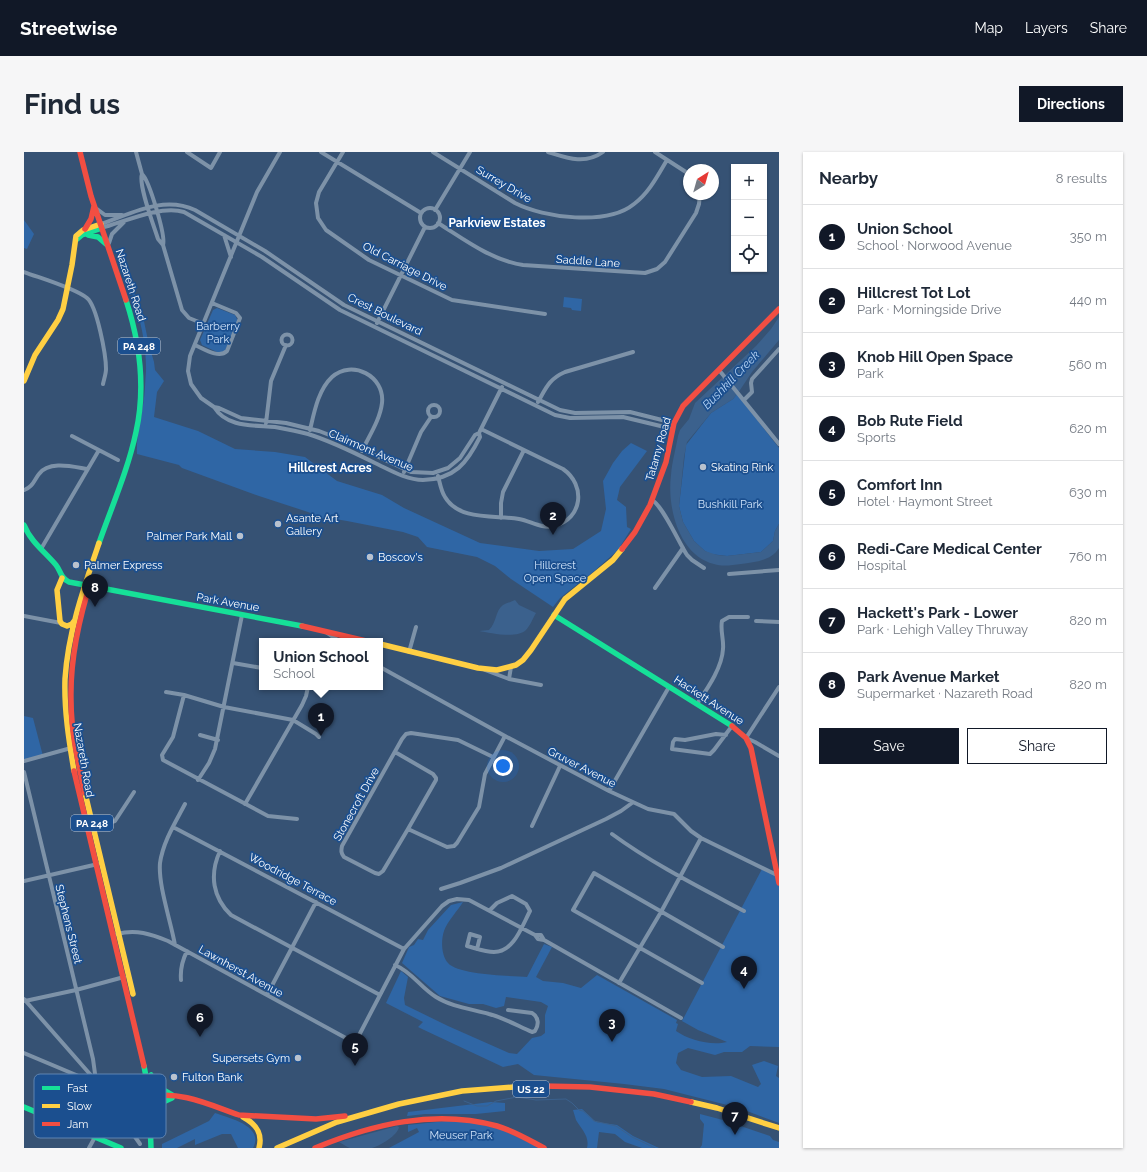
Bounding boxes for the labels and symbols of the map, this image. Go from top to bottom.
street label: Surrey Drive [474,163,534,206]
north arrow [683,164,719,200]
district label: Parkview Estates [448,216,546,230]
street label: Old Carriage Drive [360,240,450,294]
street label: Nazareth Road [113,247,148,323]
street label: Saddle Lane [556,253,621,270]
street label: Crest Boulevard [345,291,424,338]
park label: Barberry Park [196,320,240,346]
road number: PA 248 [118,338,160,354]
water label: Bushkill Creek [700,347,763,412]
street label: Tatamy Road [643,415,674,483]
street label: Clairmont Avenue [327,427,416,474]
district label: Hillcrest Acres [288,461,372,475]
place label: Skating Rink [711,461,773,474]
marker: Skating Rink [698,462,708,472]
park label: Bushkill Park [698,498,763,511]
pin: 2 [540,502,566,535]
place label: Asante Art Gallery [286,512,339,538]
marker: Asante Art Gallery [273,519,283,529]
place label: Palmer Park Mall [146,530,232,543]
marker: Palmer Park Mall [235,531,245,541]
place label: Boscov's [378,551,423,564]
marker: Boscov's [365,552,375,562]
place label: Palmer Express [84,559,163,572]
park label: Hillcrest Open Space [524,559,587,585]
marker: Palmer Express [71,560,81,570]
pin: 8 [82,574,108,607]
street label: Park Avenue [196,591,261,615]
street label: Hackett Avenue [671,673,746,728]
pin: 1 [308,703,334,736]
street label: Nazareth Road [71,722,96,798]
street label: Gruver Avenue [545,745,619,791]
your location [493,756,513,776]
street label: Stonecroft Drive [331,765,382,843]
road number: PA 248 [71,815,113,831]
street label: Woodridge Terrace [247,851,339,908]
street label: Stephens Street [52,883,85,965]
street label: Lawnherst Avenue [196,943,286,1000]
pin: 4 [731,956,757,989]
pin: 6 [187,1004,213,1037]
pin: 3 [599,1009,625,1042]
pin: 5 [342,1033,368,1066]
place label: Supersets Gym [212,1052,290,1065]
marker: Supersets Gym [293,1053,303,1063]
place label: Fulton Bank [182,1071,243,1084]
marker: Fulton Bank [169,1072,179,1082]
legend [34,1074,166,1138]
road number: US 22 [513,1081,549,1097]
text: Fast [67,1082,88,1095]
text: Slow [67,1100,92,1113]
pin: 7 [722,1102,748,1135]
text: Jam [67,1118,88,1131]
park label: Meuser Park [429,1129,493,1142]

